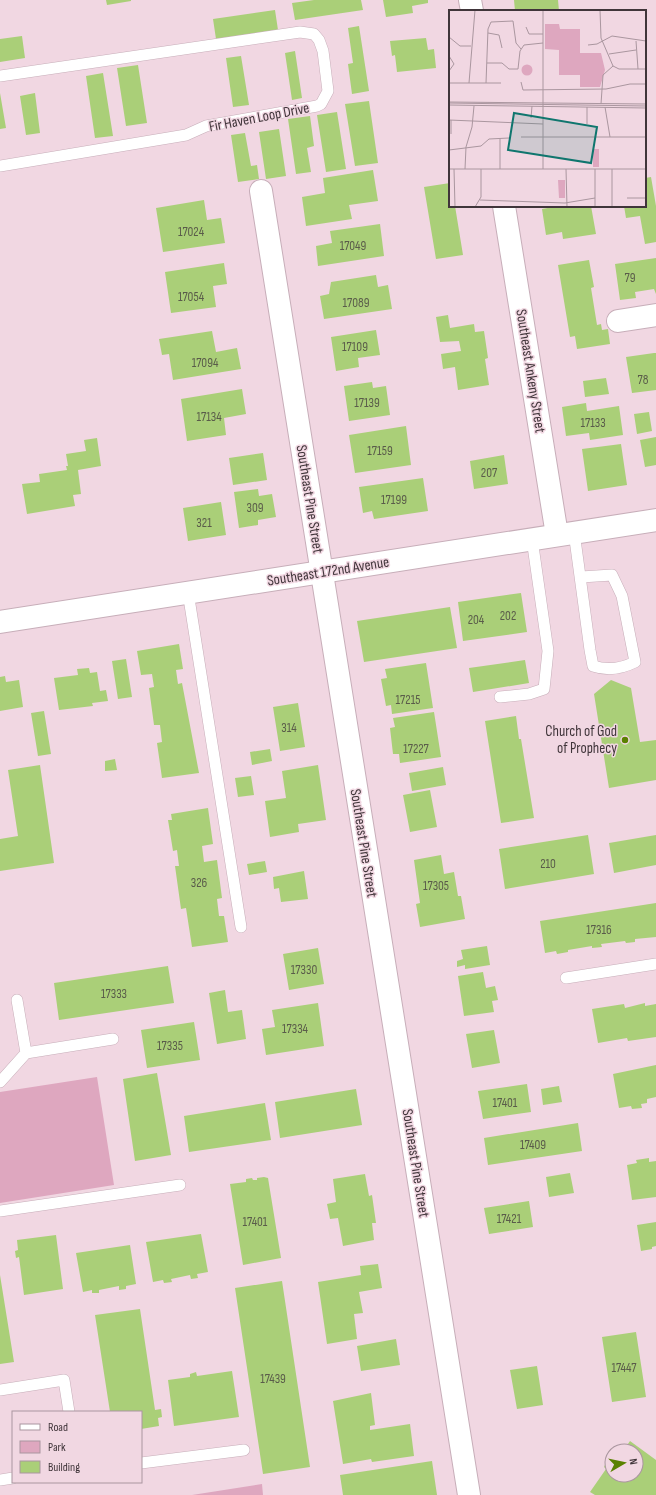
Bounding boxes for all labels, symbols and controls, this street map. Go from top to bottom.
inset map [449,10,646,207]
street label: Fir Haven Loop Drive [207,98,311,137]
house number: 17024 [178,224,205,240]
house number: 17049 [340,238,367,254]
house number: 79 [625,270,636,286]
house number: 17054 [178,289,205,305]
house number: 17089 [343,295,370,311]
street label: Southeast Ankeny Street [511,308,550,435]
house number: 17109 [342,339,368,355]
house number: 17094 [192,355,219,371]
house number: 78 [638,372,649,388]
house number: 17139 [354,395,380,411]
house number: 17134 [196,409,222,425]
house number: 17133 [580,415,606,431]
street label: Southeast Pine Street [292,443,328,555]
house number: 17159 [367,443,393,459]
house number: 207 [481,465,498,481]
house number: 17199 [381,492,407,508]
house number: 309 [246,500,264,516]
house number: 321 [196,515,212,531]
street label: Southeast 172nd Avenue [266,552,390,591]
house number: 202 [500,608,516,624]
house number: 204 [468,612,485,628]
house number: 17215 [396,692,420,708]
house number: 314 [281,720,297,736]
place label: Church of God of Prophecy [545,722,617,758]
marker: Church of God of Prophecy [620,735,630,745]
house number: 17227 [403,741,430,757]
street label: Southeast Pine Street [346,787,382,899]
house number: 210 [540,856,556,872]
house number: 326 [191,875,208,891]
house number: 17305 [423,878,449,894]
house number: 17316 [586,922,612,938]
house number: 17330 [291,962,317,978]
house number: 17333 [101,986,127,1002]
house number: 17334 [282,1021,309,1037]
house number: 17335 [157,1038,183,1054]
house number: 17401 [493,1095,518,1111]
street label: Southeast Pine Street [398,1107,434,1219]
house number: 17409 [520,1137,546,1153]
house number: 17421 [497,1211,522,1227]
house number: 17401 [243,1214,268,1230]
house number: 17447 [611,1360,637,1376]
house number: 17439 [260,1371,286,1387]
legend [12,1411,142,1483]
text: Road [48,1420,68,1435]
text: Park [48,1440,66,1455]
north arrow [604,1443,644,1483]
text: N [627,1458,640,1466]
text: Building [48,1460,80,1475]

